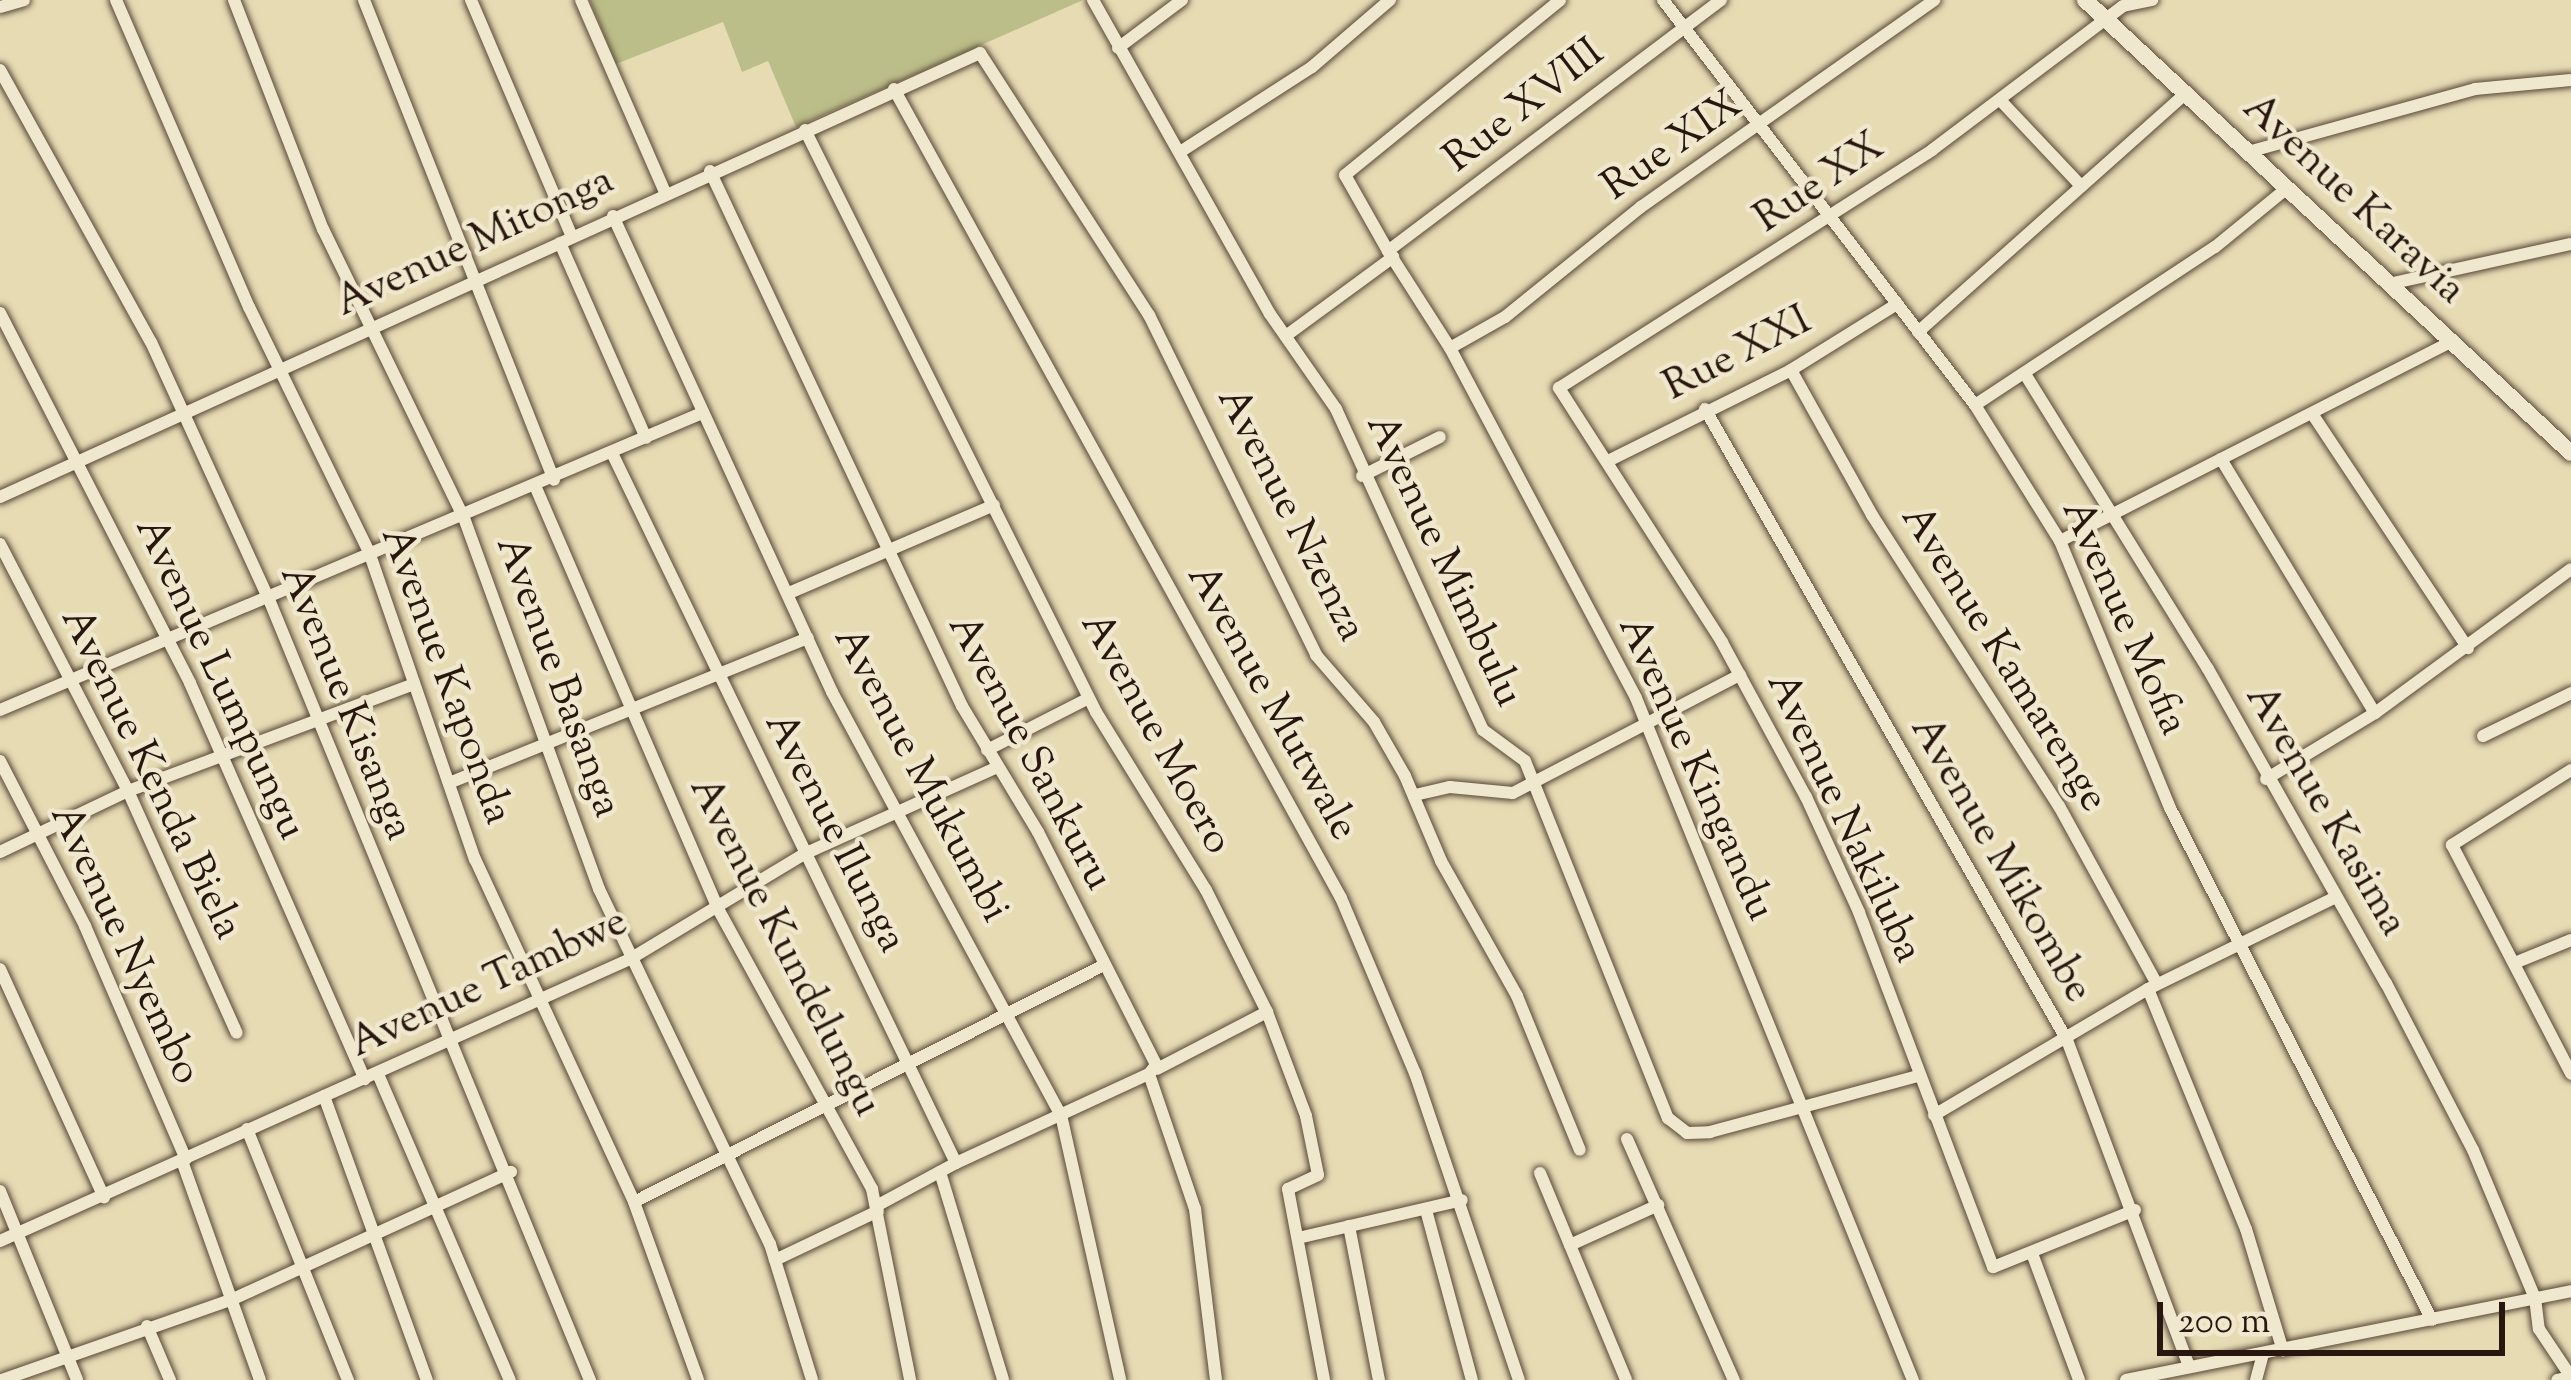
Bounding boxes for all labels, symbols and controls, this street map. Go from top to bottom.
street label: Rue XVIII [1435,29,1615,185]
street label: Rue XIX [1594,81,1752,213]
street label: Avenue Karavia [2231,84,2475,316]
street label: Rue XX [1746,123,1894,245]
street label: Avenue Mitonga [328,157,622,329]
street label: Rue XXI [1656,297,1820,413]
street label: Avenue Nzenza [1204,380,1376,650]
street label: Avenue Mimbulu [1353,407,1533,715]
street label: Avenue Mofia [2049,492,2197,744]
street label: Avenue Kamarenge [1888,496,2118,822]
street label: Avenue Lumpungu [122,510,316,848]
street label: Avenue Kaponda [368,521,522,831]
street label: Avenue Basanga [483,530,631,824]
street label: Avenue Mutwale [1174,556,1368,850]
street label: Avenue Kisanga [267,558,423,848]
street label: Avenue Kenda Biela [48,600,252,948]
street label: Avenue Moero [1068,604,1242,864]
street label: Avenue Sankuru [935,607,1123,899]
street label: Avenue Kingandu [1605,609,1785,929]
street label: Avenue Mukumbi [821,619,1019,931]
street label: Avenue Nakiluba [1754,665,1932,971]
street label: Avenue Kasima [2233,676,2417,946]
street label: Avenue Ilunga [752,704,916,962]
street label: Avenue Mikombe [1898,708,2102,1012]
street label: Avenue Kundelungu [677,769,891,1125]
street label: Avenue Nyembo [37,797,211,1093]
street label: Avenue Tambwe [342,898,636,1070]
scale bar [2163,1278,2511,1352]
text: 200 m [2178,1297,2270,1349]

